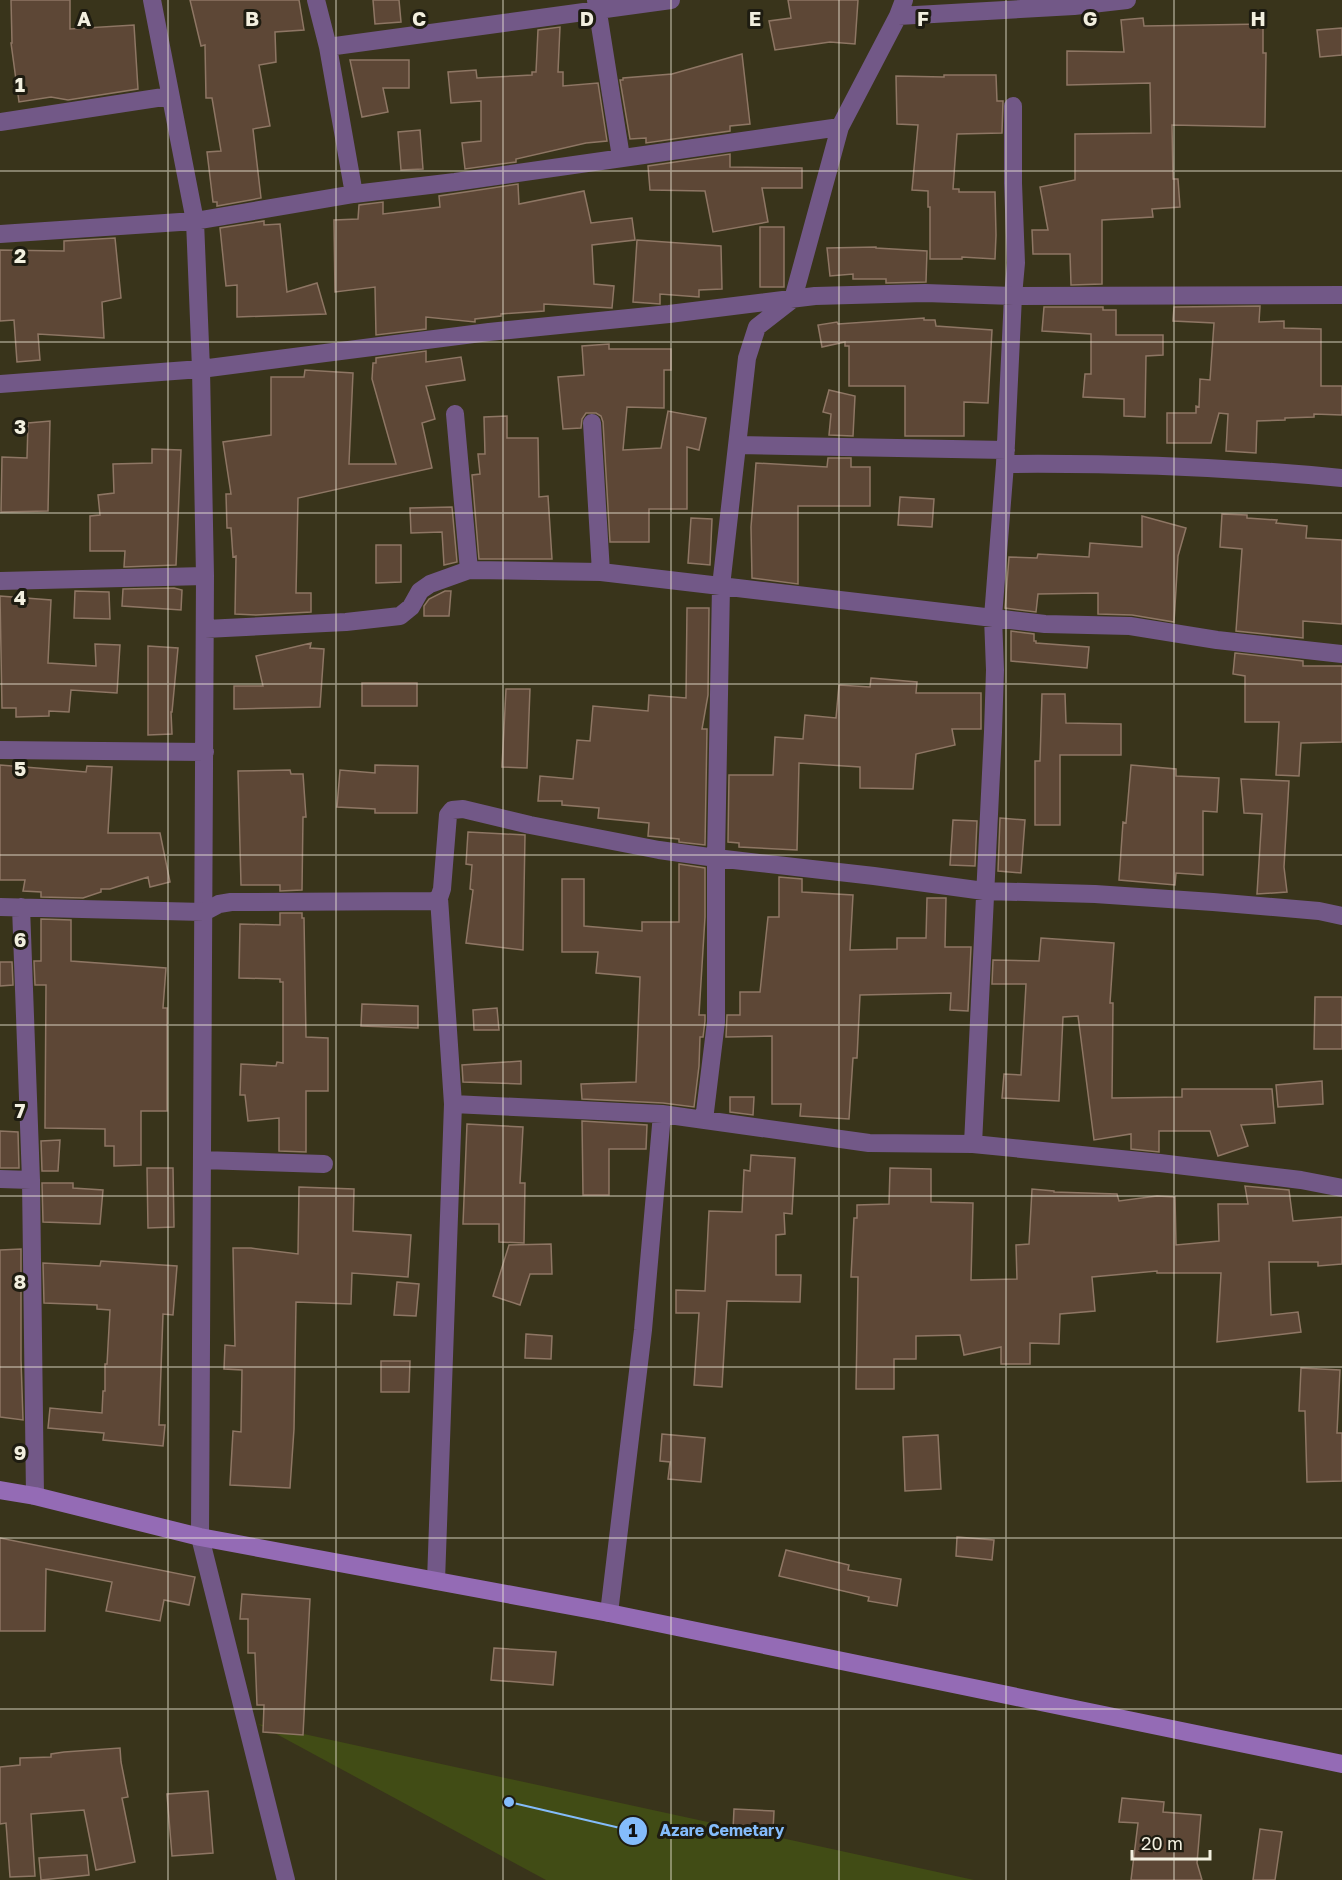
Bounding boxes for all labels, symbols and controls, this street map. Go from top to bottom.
text: A [77,6,91,30]
text: B [245,6,259,30]
text: C [412,6,426,30]
text: D [580,6,594,30]
text: E [749,6,761,30]
text: F [917,6,929,30]
text: G [1083,6,1097,30]
text: H [1250,6,1266,30]
text: 1 [15,72,25,96]
text: 2 [14,243,26,267]
text: 3 [14,414,26,438]
text: 4 [14,585,26,609]
text: 5 [14,756,26,780]
text: 6 [14,927,26,951]
text: 7 [15,1098,26,1122]
text: 8 [14,1269,26,1293]
text: 9 [14,1440,26,1464]
callout: Azare Cemetary [618,1814,797,1848]
text: 1 [628,1819,638,1841]
text: Azare Cemetary [660,1820,785,1840]
scale bar [1132,1823,1210,1861]
text: 20 m [1141,1832,1183,1854]

